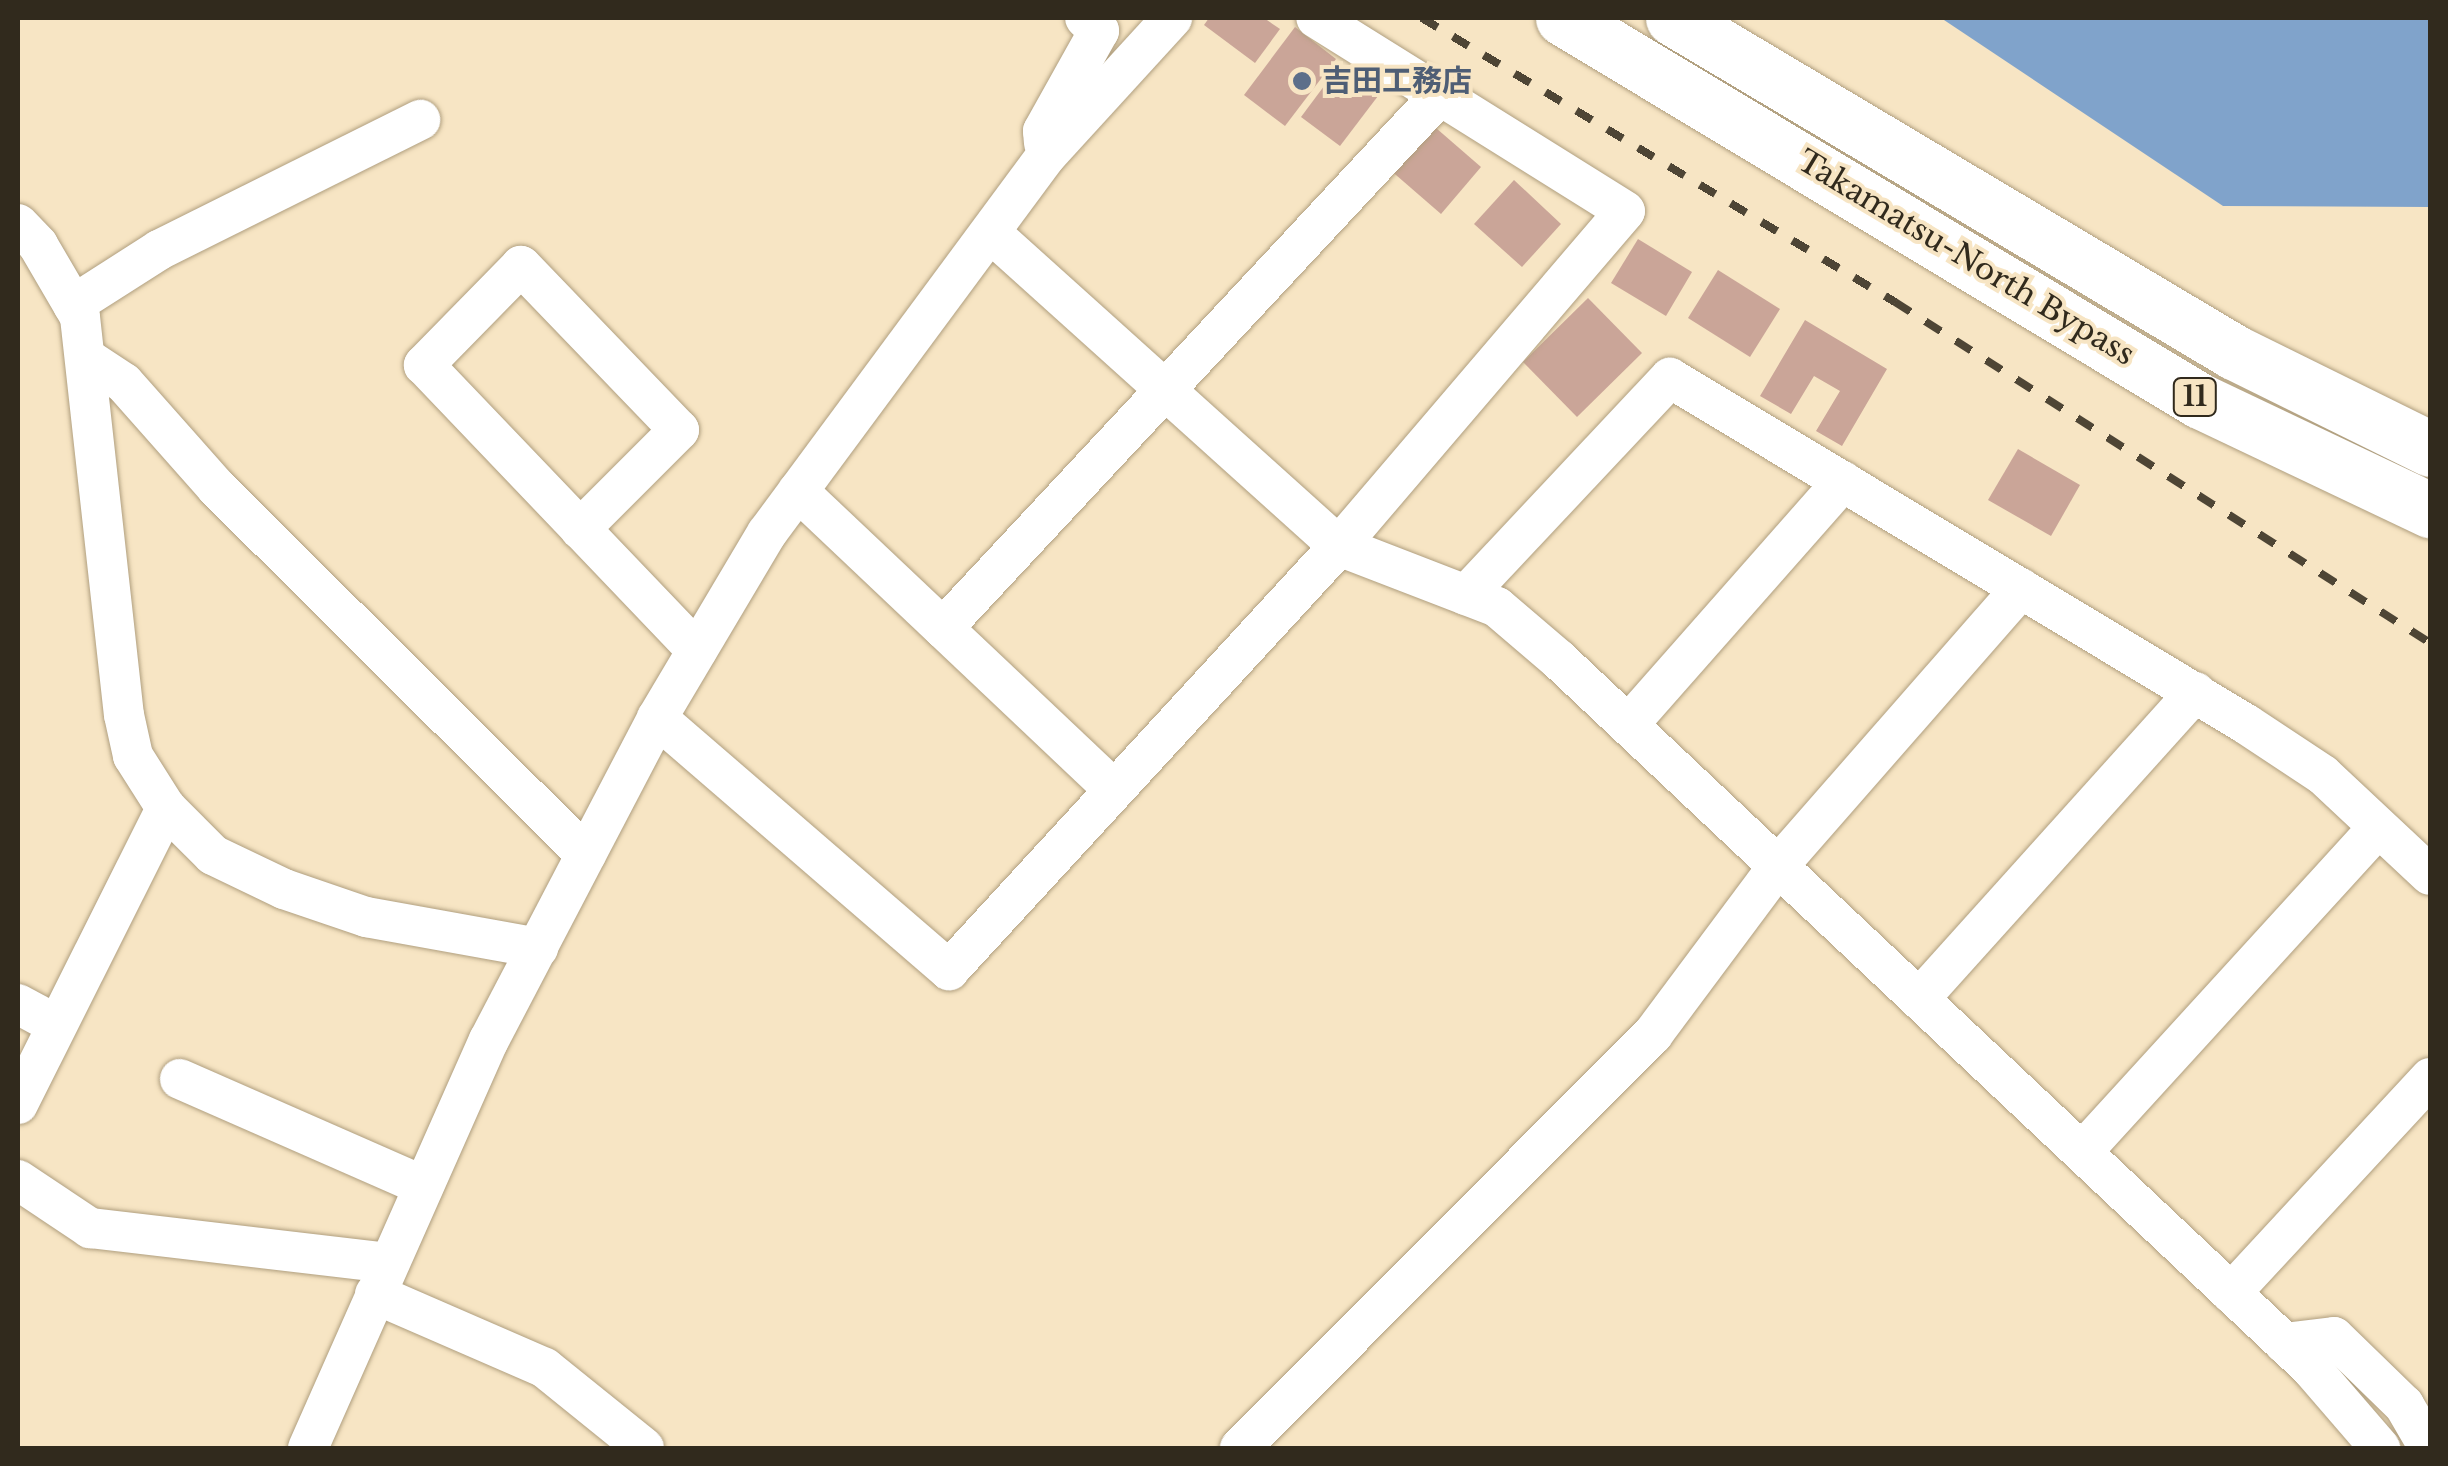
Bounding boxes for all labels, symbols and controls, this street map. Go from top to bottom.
place label: 吉田工務店 [1322,63,1472,99]
marker: 吉田工務店 [1291,70,1313,92]
street label: Takamatsu-North Bypass [1791,143,2141,373]
road number: 11 [2172,374,2218,420]

